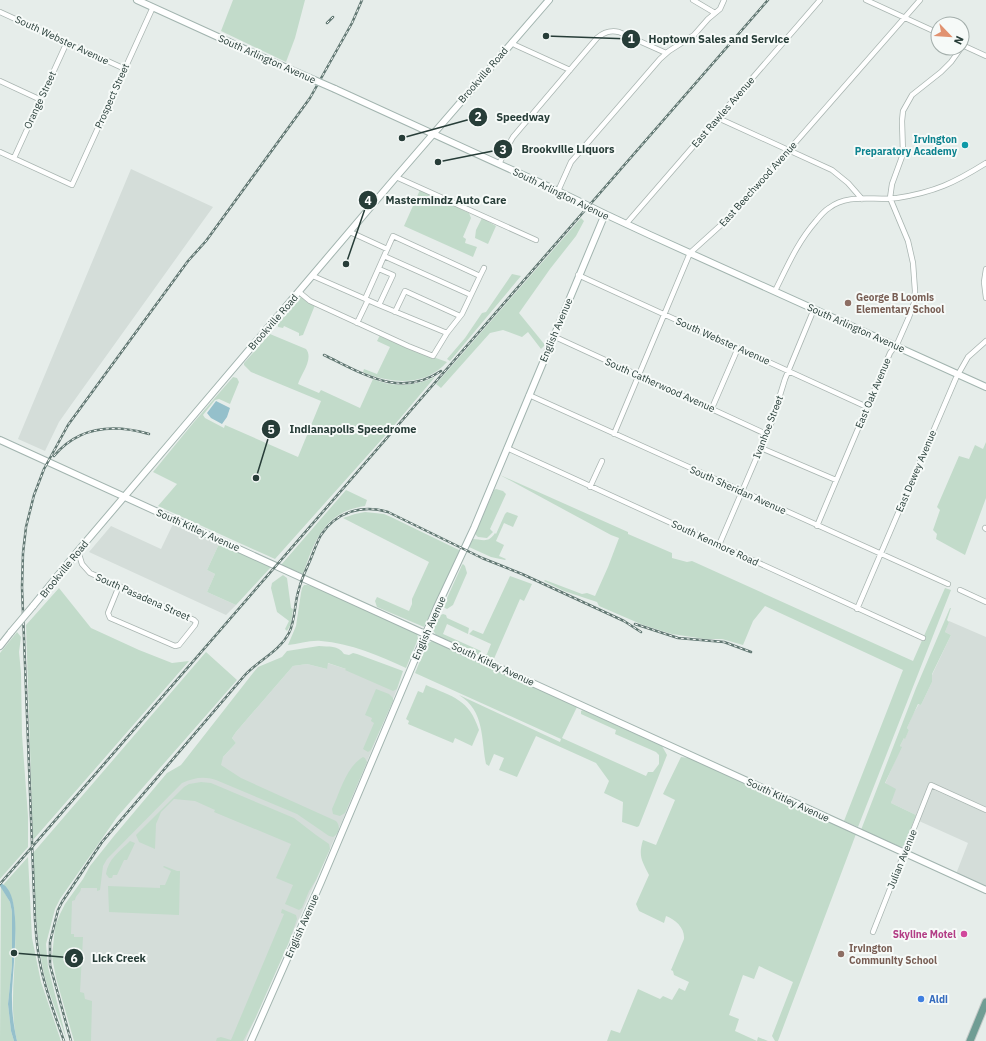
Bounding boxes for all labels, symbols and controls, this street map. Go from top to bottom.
street label: South Webster Avenue [13,13,111,68]
north arrow [930,16,970,56]
callout: Hoptown Sales and Service [621,27,798,50]
text: 1 [627,31,635,46]
street label: South Arlington Avenue [216,32,318,87]
text: Hoptown Sales and Service [649,32,789,46]
text: N [951,34,967,47]
street label: Brookville Road [455,44,511,106]
street label: Prospect Street [92,61,132,130]
street label: Orange Street [21,69,59,131]
street label: East Rawles Avenue [689,73,758,150]
callout: Speedway [468,106,558,129]
text: 2 [474,109,482,124]
text: Speedway [496,110,550,124]
place label: Irvington Preparatory Academy [855,133,958,158]
callout: Brookville Liquors [493,138,623,161]
street label: East Beechwood Avenue [716,138,800,229]
marker: Irvington Preparatory Academy [960,140,970,150]
text: 3 [499,142,507,157]
text: Brookville Liquors [521,142,615,156]
street label: South Arlington Avenue [511,165,612,223]
callout: Mastermindz Auto Care [358,189,515,212]
text: 4 [364,193,372,208]
text: Mastermindz Auto Care [385,193,507,207]
street label: Brookville Road [245,291,301,353]
place label: George B Loomis Elementary School [856,291,944,316]
street label: English Avenue [537,296,576,364]
marker: George B Loomis Elementary School [843,298,853,308]
street label: South Arlington Avenue [805,301,907,356]
street label: South Webster Avenue [674,314,773,368]
street label: South Catherwood Avenue [603,355,717,415]
street label: East Oak Avenue [852,355,894,430]
street label: Ivanhoe Street [750,393,786,460]
callout: Indianapolis Speedrome [261,418,424,441]
text: 5 [267,422,275,437]
text: Indianapolis Speedrome [290,422,416,436]
street label: East Dewey Avenue [893,428,939,514]
street label: South Sheridan Avenue [688,463,789,517]
street label: South Kitley Avenue [154,506,242,554]
street label: South Kenmore Road [669,517,761,569]
street label: Brookville Road [37,538,91,600]
street label: South Pasadena Street [94,570,193,624]
street label: English Avenue [409,594,449,662]
street label: South Kitley Avenue [450,639,537,689]
street label: South Kitley Avenue [745,775,832,825]
street label: Julian Avenue [884,827,920,891]
street label: English Avenue [282,892,322,960]
place label: Skyline Motel [893,928,956,941]
marker: Skyline Motel [959,929,969,939]
place label: Irvington Community School [849,942,937,967]
callout: Lick Creek [64,947,154,970]
marker: Irvington Community School [836,949,846,959]
text: 6 [70,951,78,966]
text: Lick Creek [92,951,147,965]
place label: Aldi [929,993,948,1006]
marker: Aldi [916,994,926,1004]

